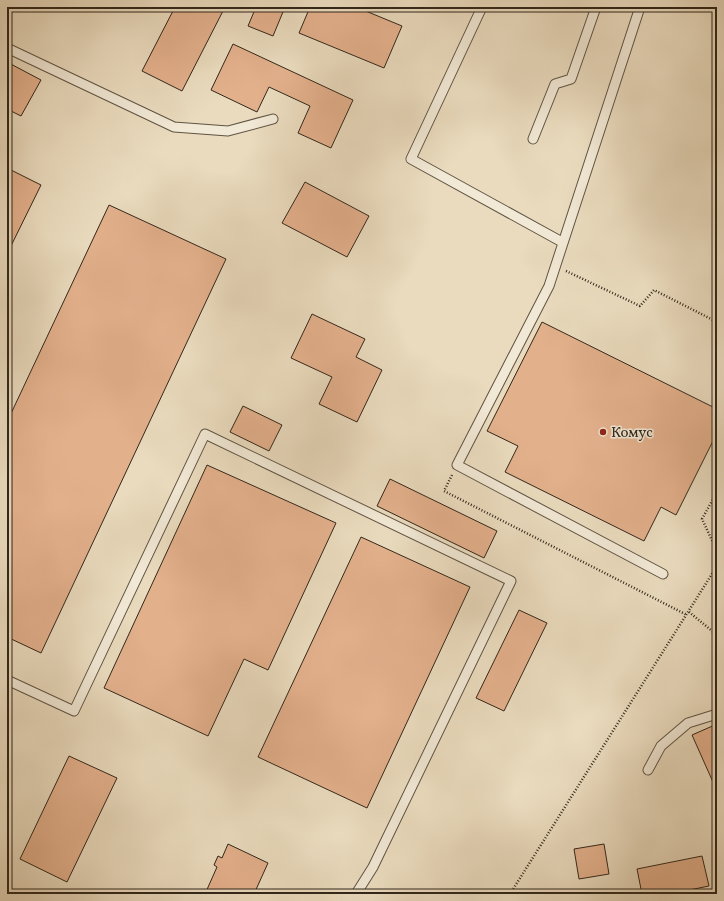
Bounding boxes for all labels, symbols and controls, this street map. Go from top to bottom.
place label: Комус [611,423,653,444]
marker: Комус [598,427,608,437]

